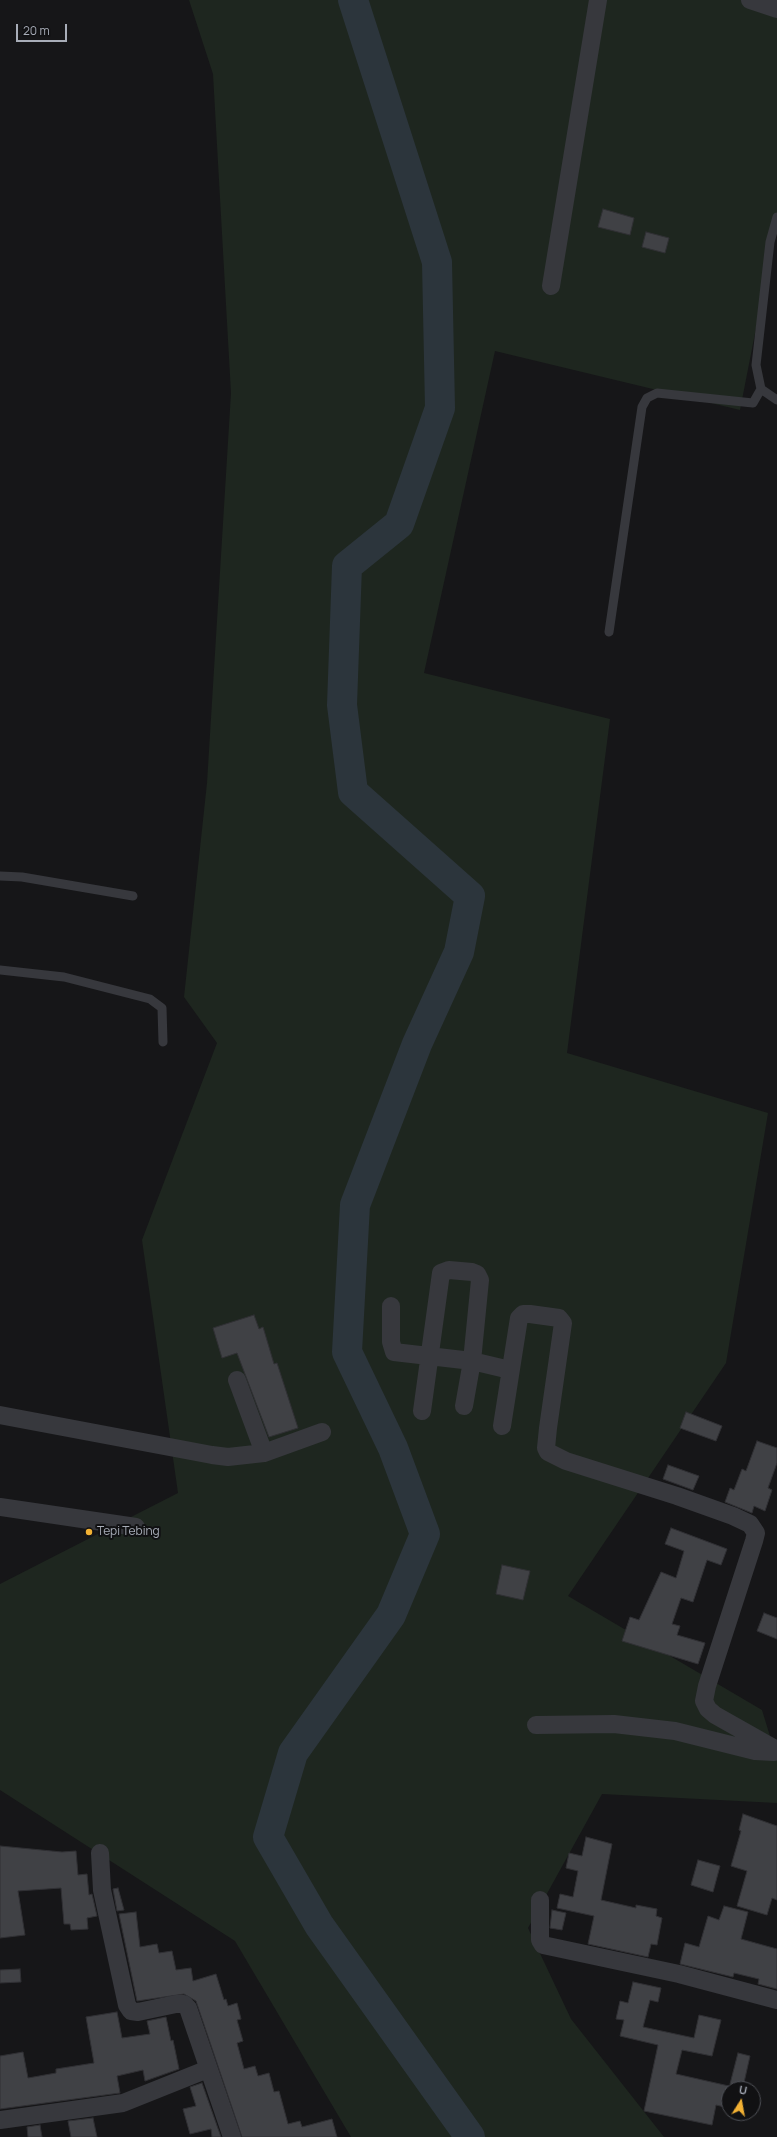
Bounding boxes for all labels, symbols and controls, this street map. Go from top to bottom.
scale bar [18,16,69,42]
text: 20 m [23,22,50,39]
place label: Tepi Tebing [97,1525,160,1539]
marker: Tepi Tebing [84,1527,94,1537]
north arrow [721,2081,761,2121]
text: U [738,2082,749,2098]

